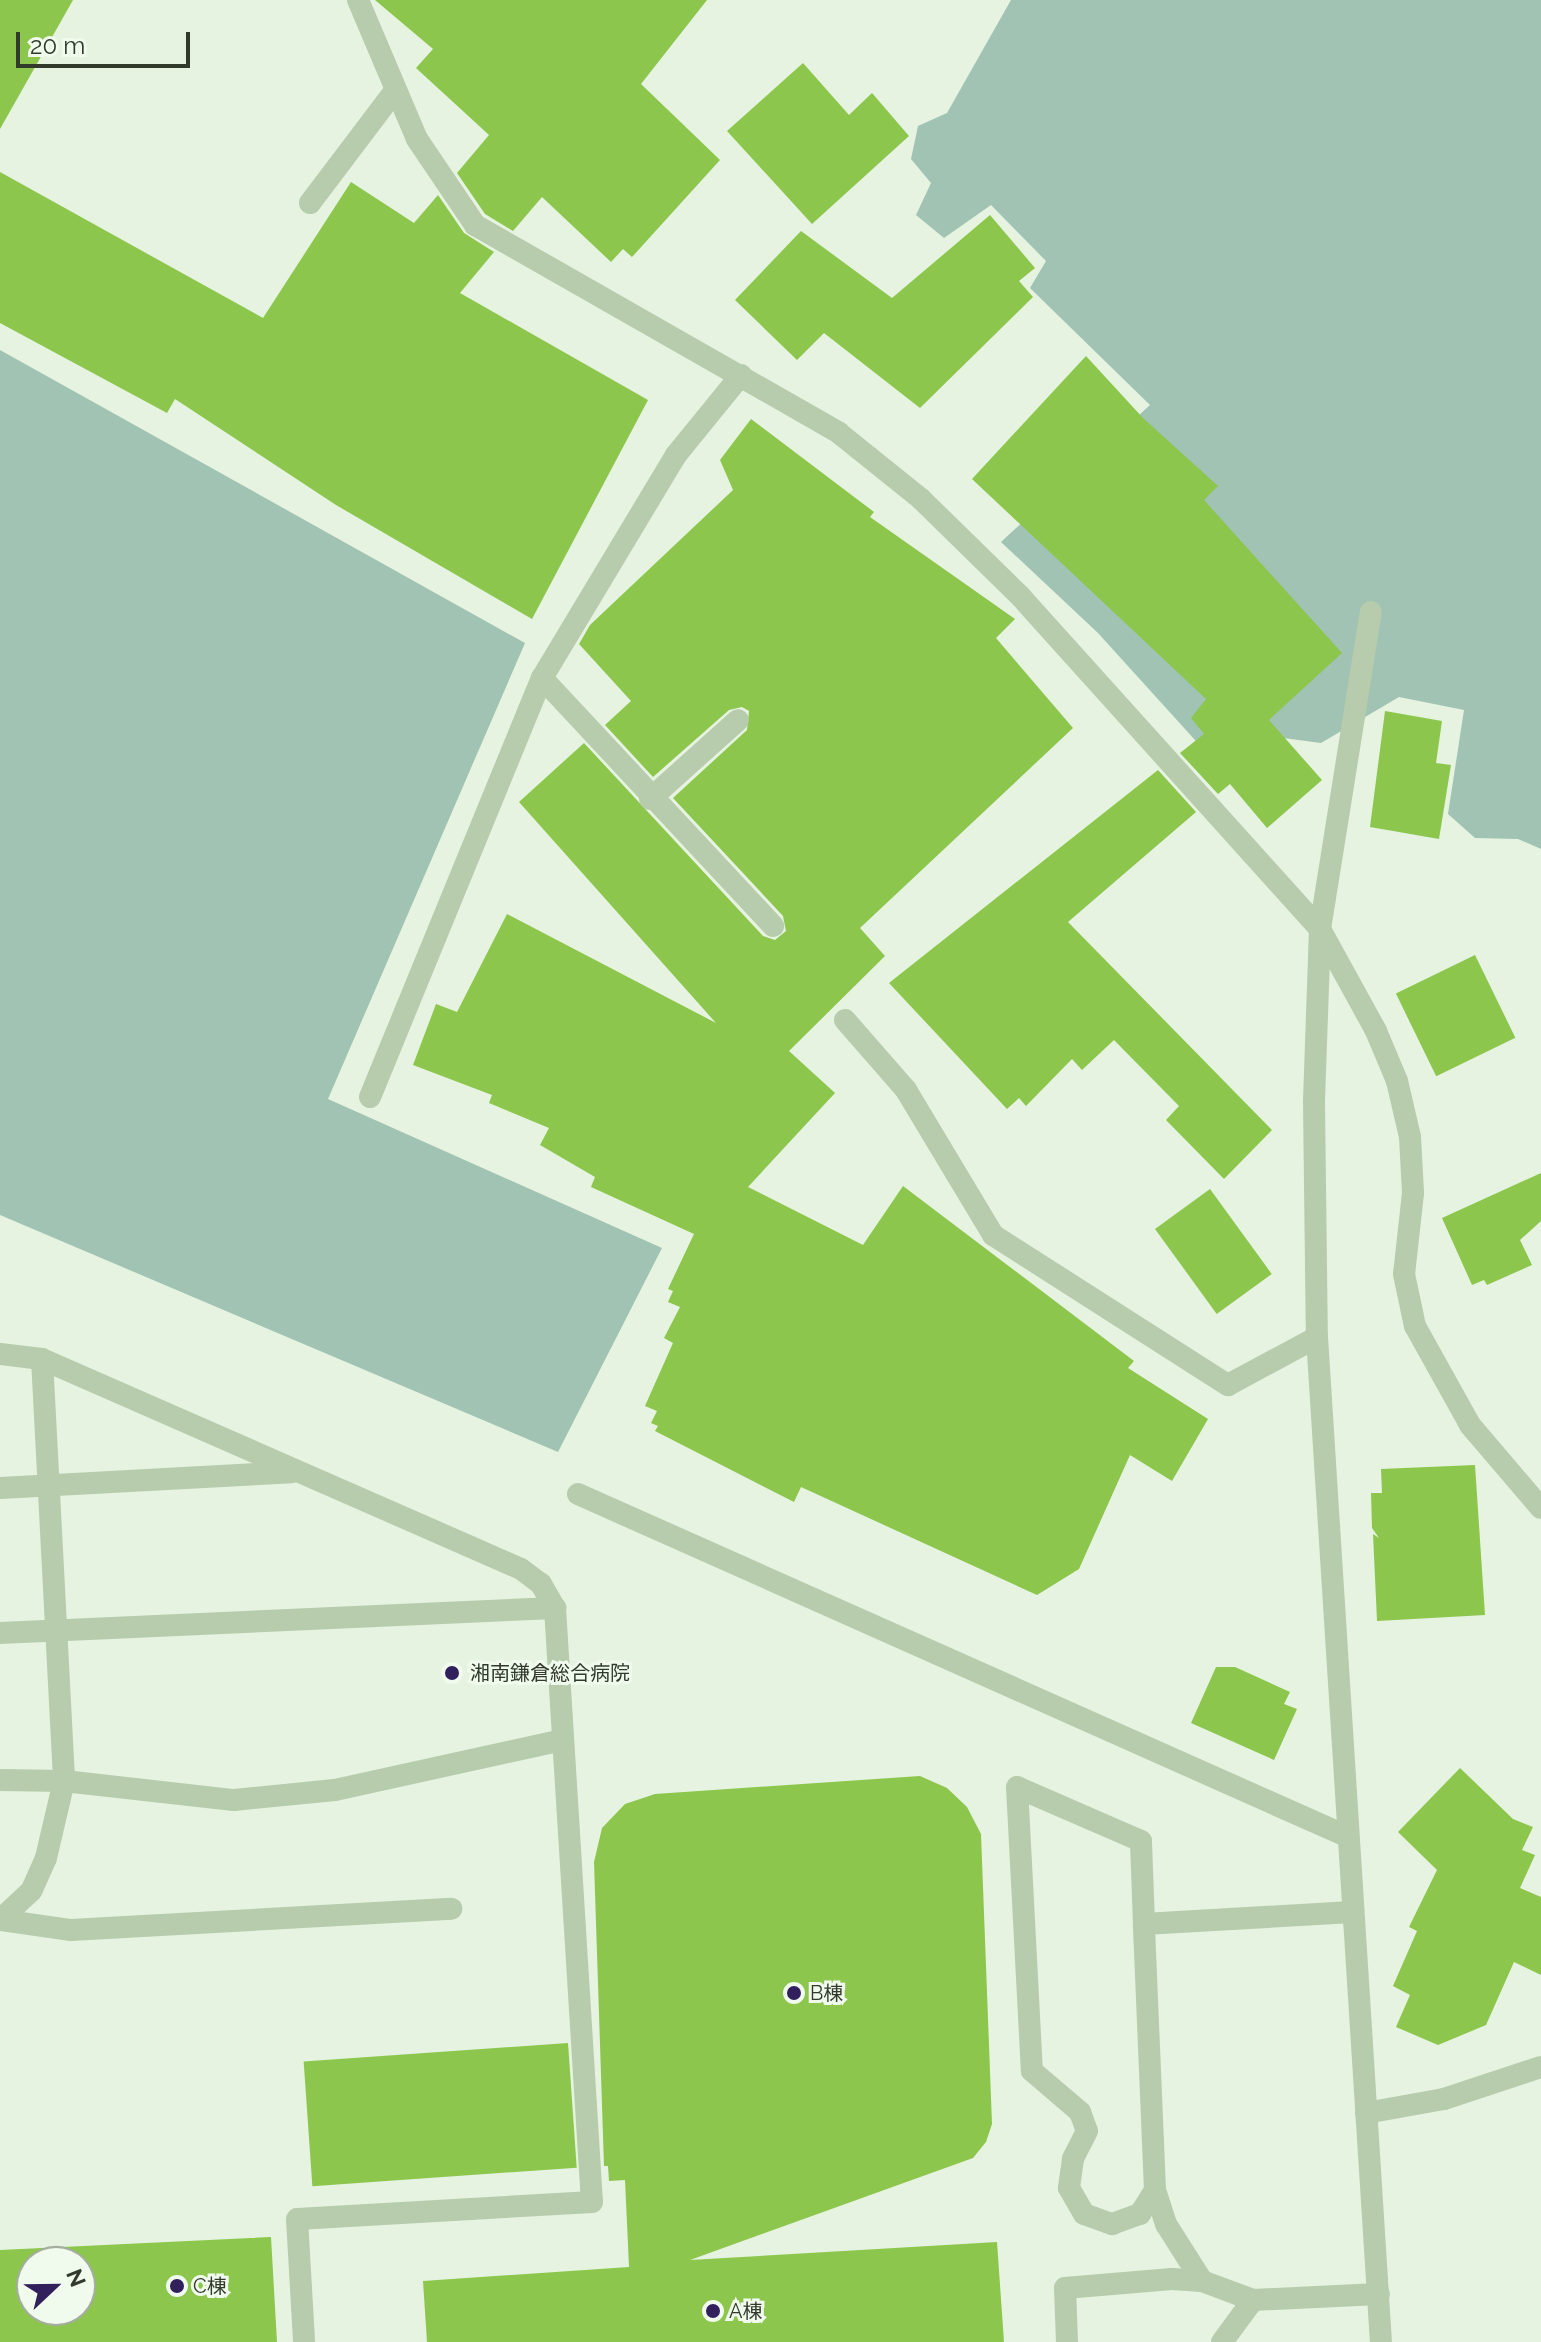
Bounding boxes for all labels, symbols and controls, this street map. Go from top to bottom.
scale bar [20,16,194,66]
text: 20 m [30,31,85,60]
place label: 湘南鎌倉総合病院 [470,1661,630,1685]
marker: 湘南鎌倉総合病院 [441,1662,463,1684]
place label: B棟 [810,1981,843,2005]
marker: B棟 [785,1984,803,2002]
north arrow [16,2246,96,2326]
text: N [61,2265,92,2290]
place label: C棟 [193,2274,227,2298]
marker: C棟 [168,2277,186,2295]
place label: A棟 [729,2299,763,2323]
marker: A棟 [704,2302,722,2320]

